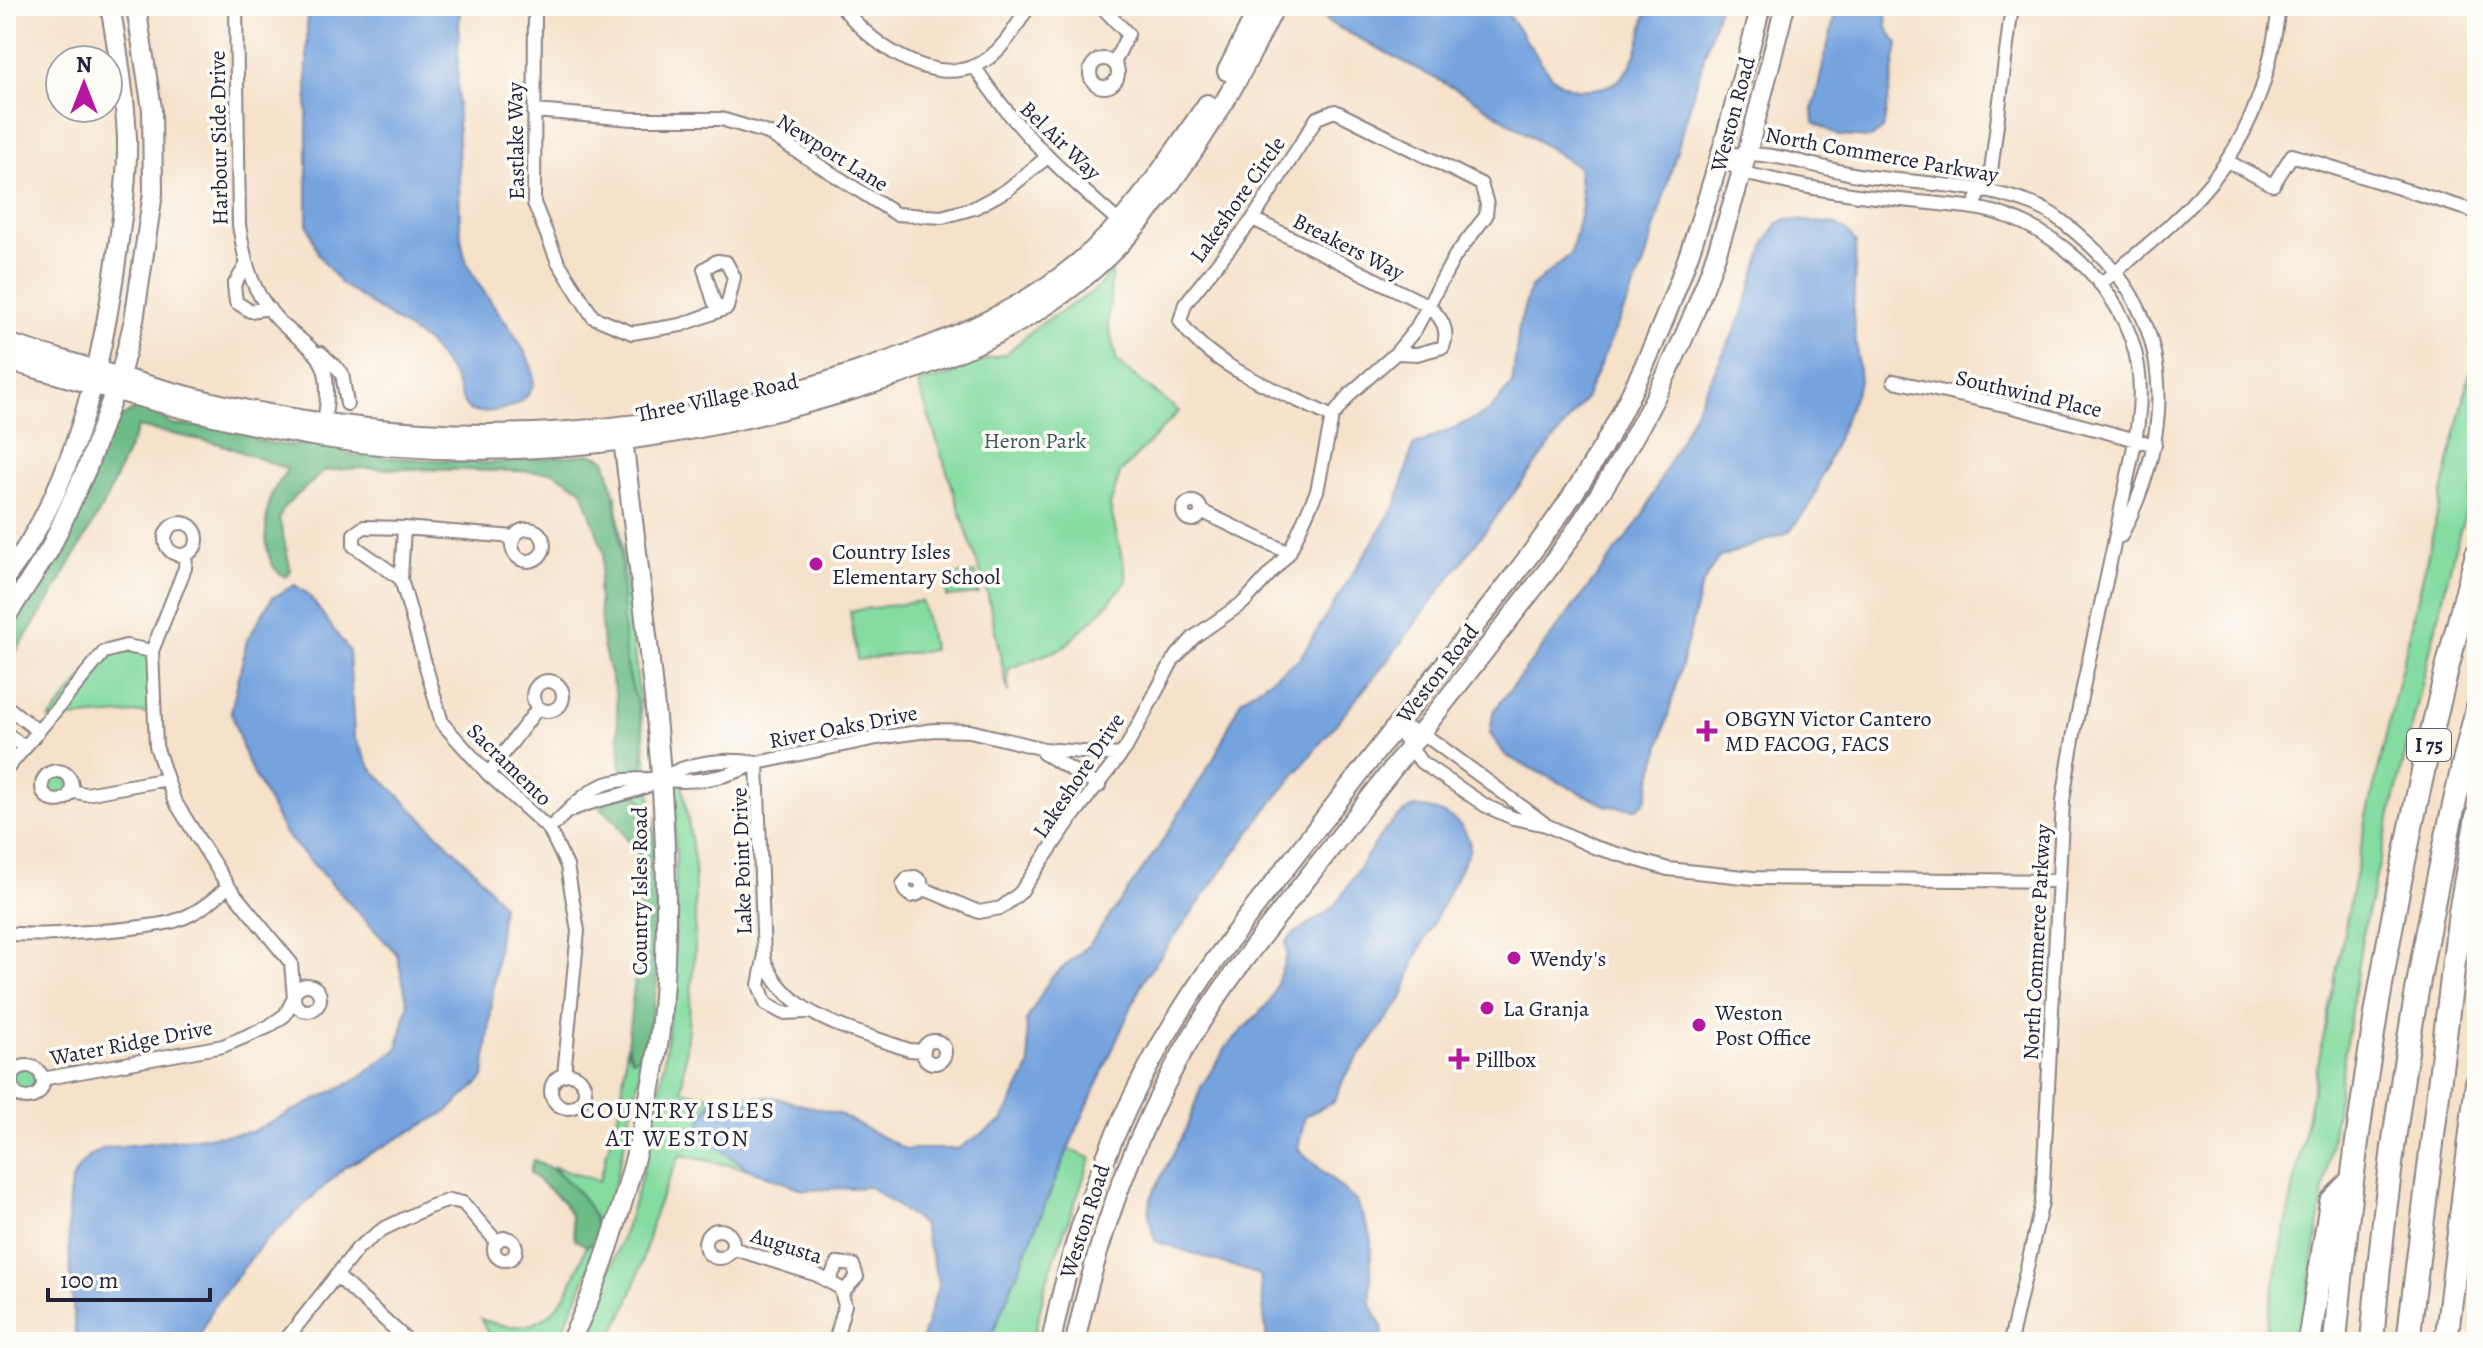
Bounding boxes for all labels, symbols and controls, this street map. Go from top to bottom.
north arrow [44,44,124,124]
text: N [76,50,92,80]
street label: Harbour Side Drive [202,50,236,226]
street label: Weston Road [1703,53,1763,176]
street label: Eastlake Way [500,82,532,200]
street label: Bel Air Way [1013,94,1108,187]
street label: Newport Lane [771,107,894,199]
street label: North Commerce Parkway [1763,120,2001,190]
street label: Lakeshore Circle [1183,130,1293,269]
street label: Breakers Way [1288,206,1410,288]
street label: Southwind Place [1953,363,2105,425]
street label: Three Village Road [633,366,801,430]
park label: Heron Park [984,426,1087,456]
place label: Country Isles Elementary School [832,537,1000,592]
marker: Country Isles Elementary School [807,555,825,573]
street label: Weston Road [1389,618,1486,730]
street label: River Oaks Drive [766,698,920,756]
place label: OBGYN Victor Cantero MD FACOG, FACS [1725,704,1932,759]
street label: Lakeshore Drive [1026,707,1132,844]
street label: Sacramento [460,717,558,813]
marker: OBGYN Victor Cantero MD FACOG, FACS [1696,720,1718,742]
road number: I 75 [2407,729,2451,761]
street label: Lake Point Drive [724,787,760,935]
street label: Country Isles Road [625,806,655,976]
street label: North Commerce Parkway [2016,823,2058,1061]
place label: Wendy's [1529,944,1606,974]
marker: Wendy's [1505,949,1523,967]
place label: La Granja [1503,994,1590,1024]
place label: Weston Post Office [1714,998,1811,1053]
marker: La Granja [1478,999,1496,1017]
street label: Water Ridge Drive [46,1013,215,1074]
marker: Weston Post Office [1690,1016,1708,1034]
place label: Pillbox [1475,1045,1537,1075]
marker: Pillbox [1450,1050,1468,1068]
district label: COUNTRY ISLES AT WESTON [580,1094,776,1154]
street label: Weston Road [1052,1160,1118,1283]
street label: Augusta [746,1220,827,1272]
scale bar [48,1252,210,1302]
text: 100 m [60,1264,119,1296]

